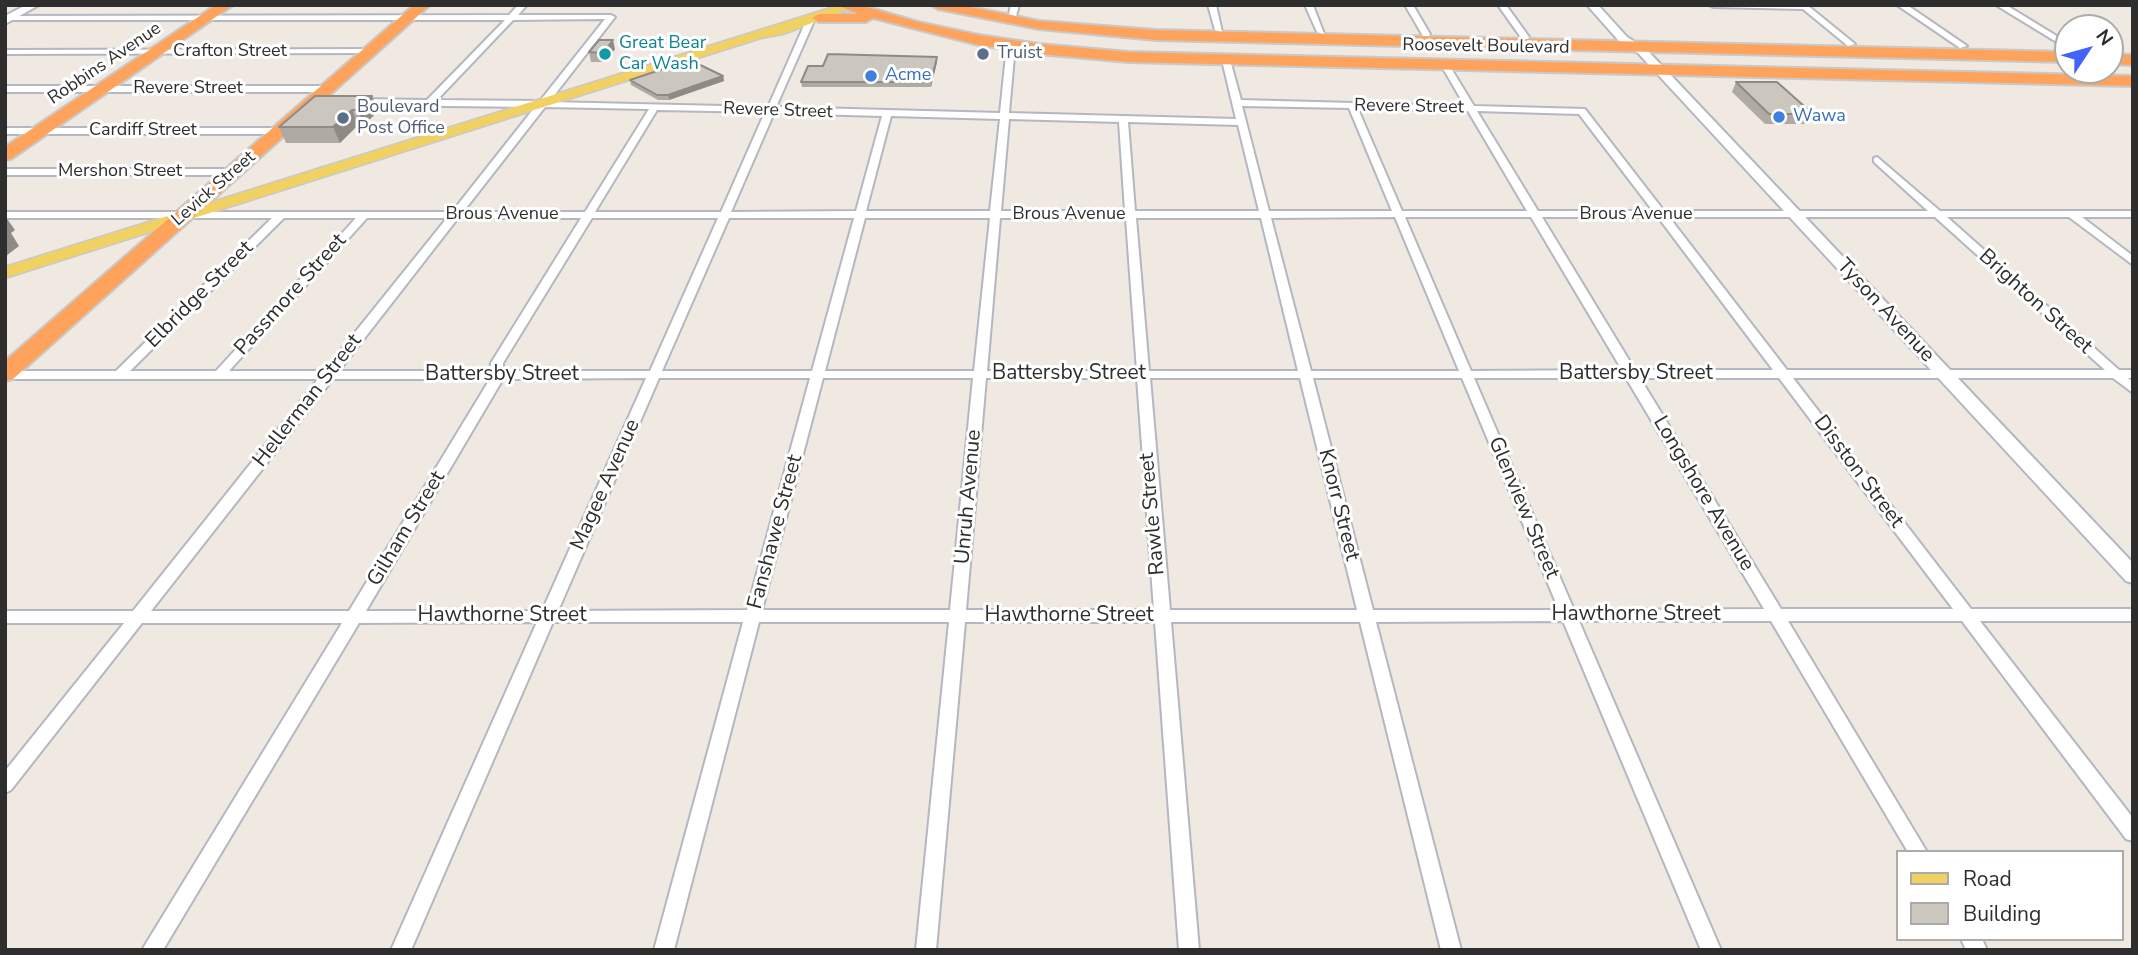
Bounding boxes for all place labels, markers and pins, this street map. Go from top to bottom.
place label: Great Bear Car Wash [619,33,706,76]
place label: Truist [997,43,1042,65]
marker: Great Bear Car Wash [597,46,613,62]
marker: Truist [975,46,991,62]
place label: Acme [885,65,931,87]
marker: Acme [863,68,879,84]
place label: Boulevard Post Office [357,97,445,140]
place label: Wawa [1793,106,1846,128]
marker: Wawa [1771,109,1787,125]
marker: Boulevard Post Office [335,110,351,126]

